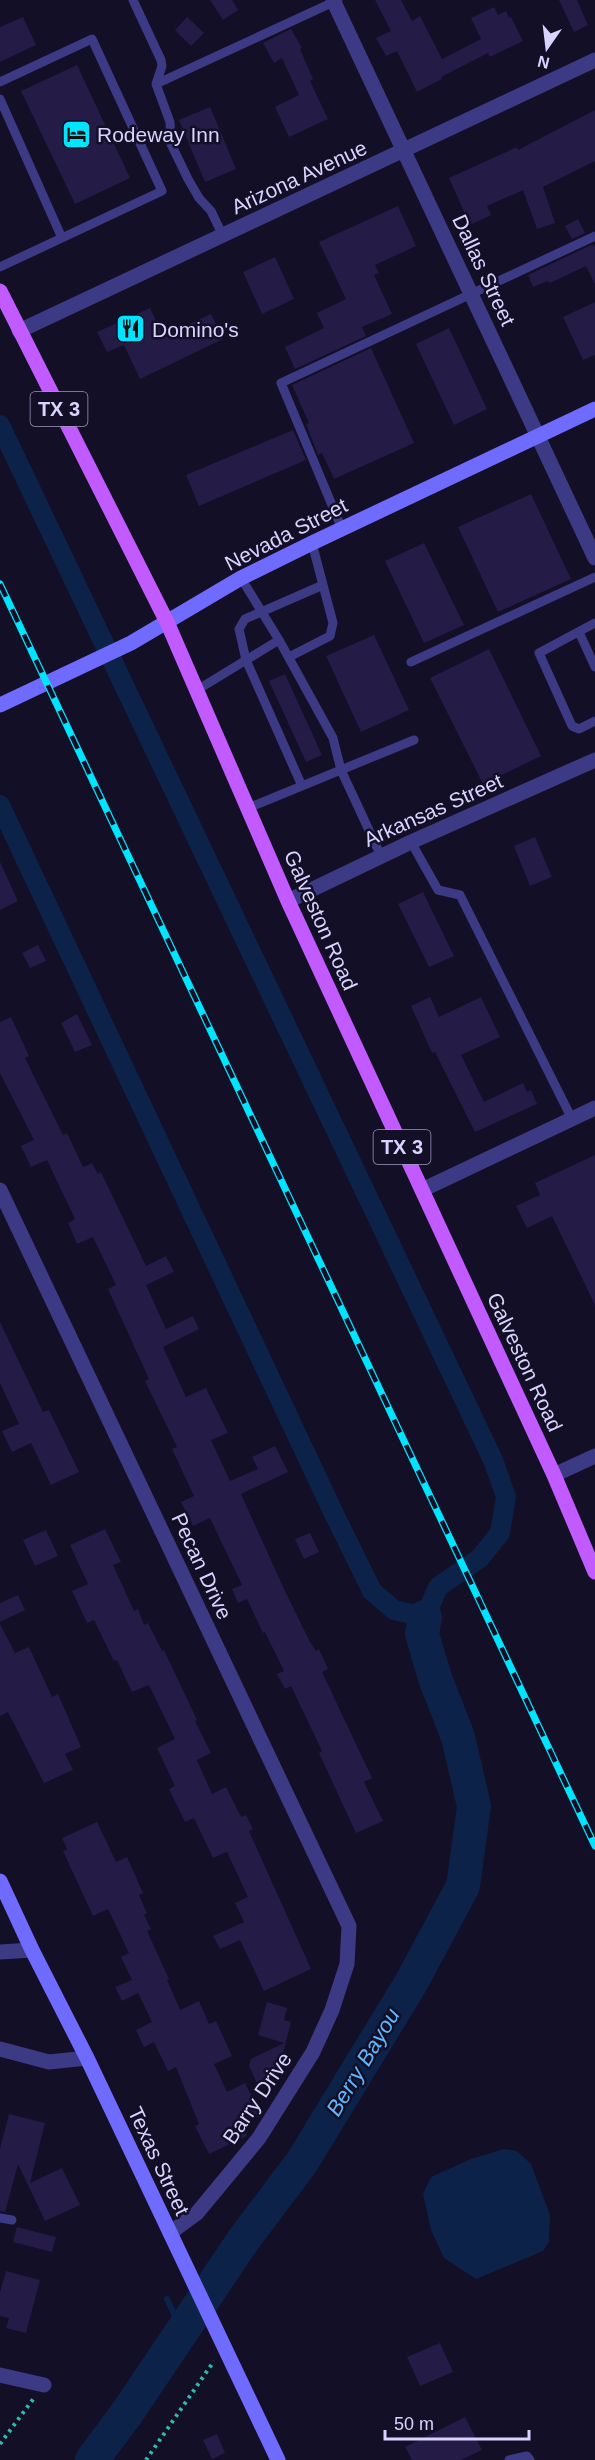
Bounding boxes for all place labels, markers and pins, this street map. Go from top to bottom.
hotel icon: Rodeway Inn [60,118,92,150]
place label: Rodeway Inn [97,123,220,146]
restaurant icon: Domino's [115,313,147,345]
place label: Domino's [152,318,239,341]

